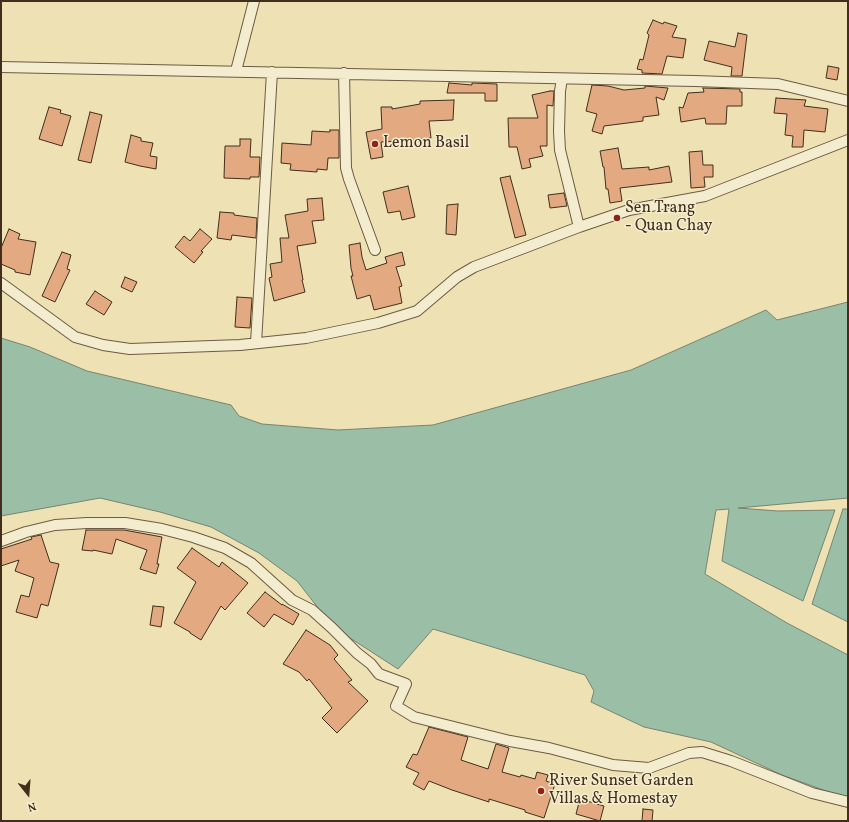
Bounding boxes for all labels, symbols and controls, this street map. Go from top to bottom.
place label: Lemon Basil [383,134,469,154]
marker: Lemon Basil [370,139,380,149]
place label: Sen Trang - Quan Chay [625,199,712,237]
marker: Sen Trang - Quan Chay [612,213,622,223]
place label: River Sunset Garden Villas & Homestay [549,772,694,810]
north arrow [8,774,48,814]
marker: River Sunset Garden Villas & Homestay [536,786,546,796]
text: N [26,798,38,814]

